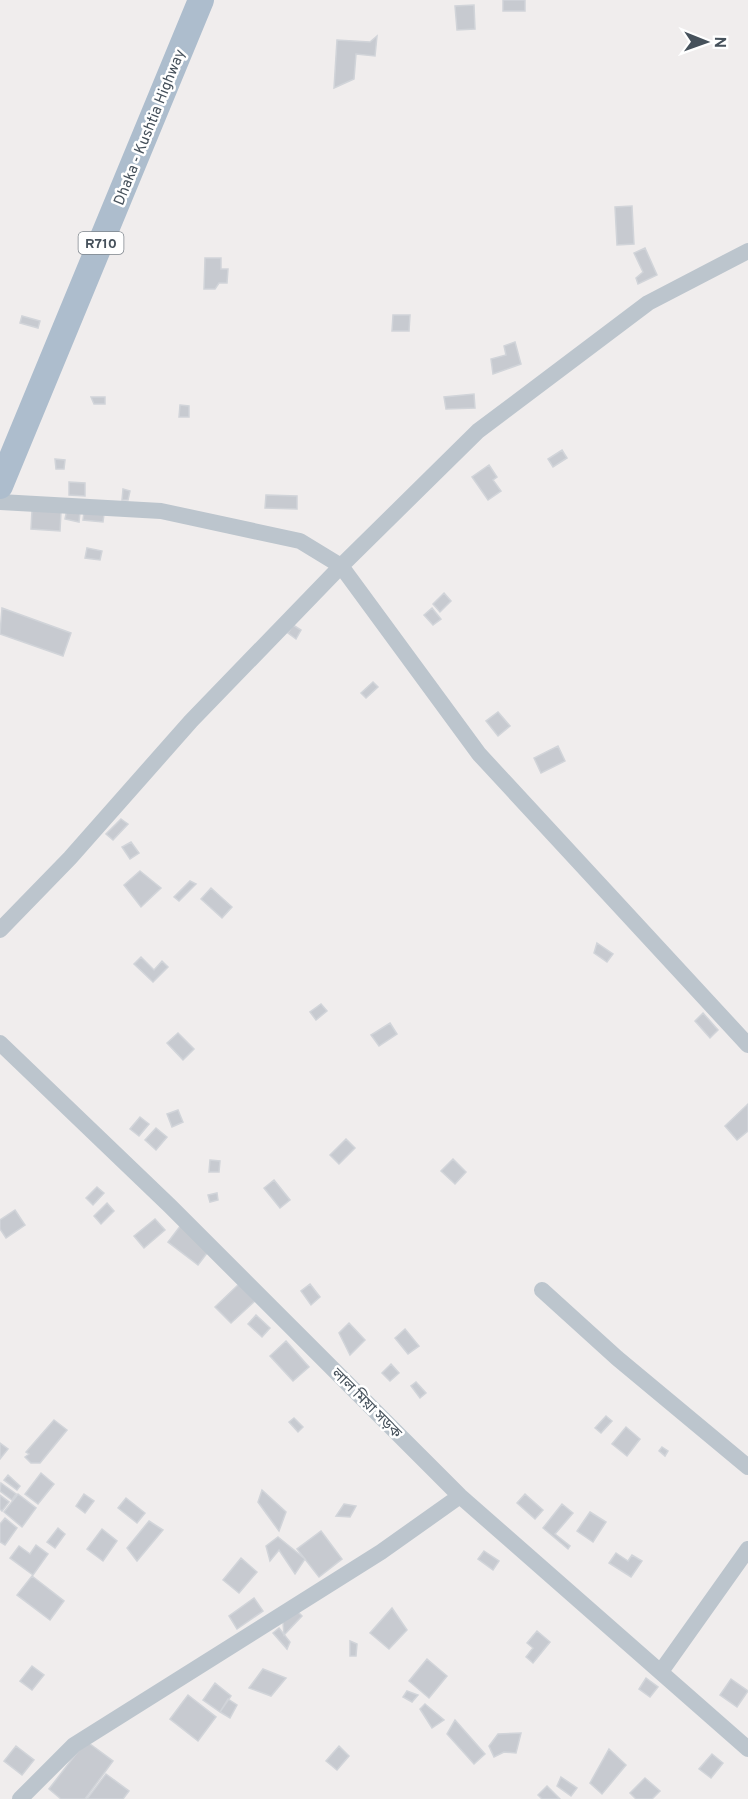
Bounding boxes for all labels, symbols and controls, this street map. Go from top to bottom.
north arrow [676,12,736,72]
text: N [709,36,729,48]
street label: Dhaka - Kushtia Highway [110,47,190,208]
road number: R710 [78,232,124,254]
street label: লাল মিয়া সড়ক [326,1364,406,1444]

